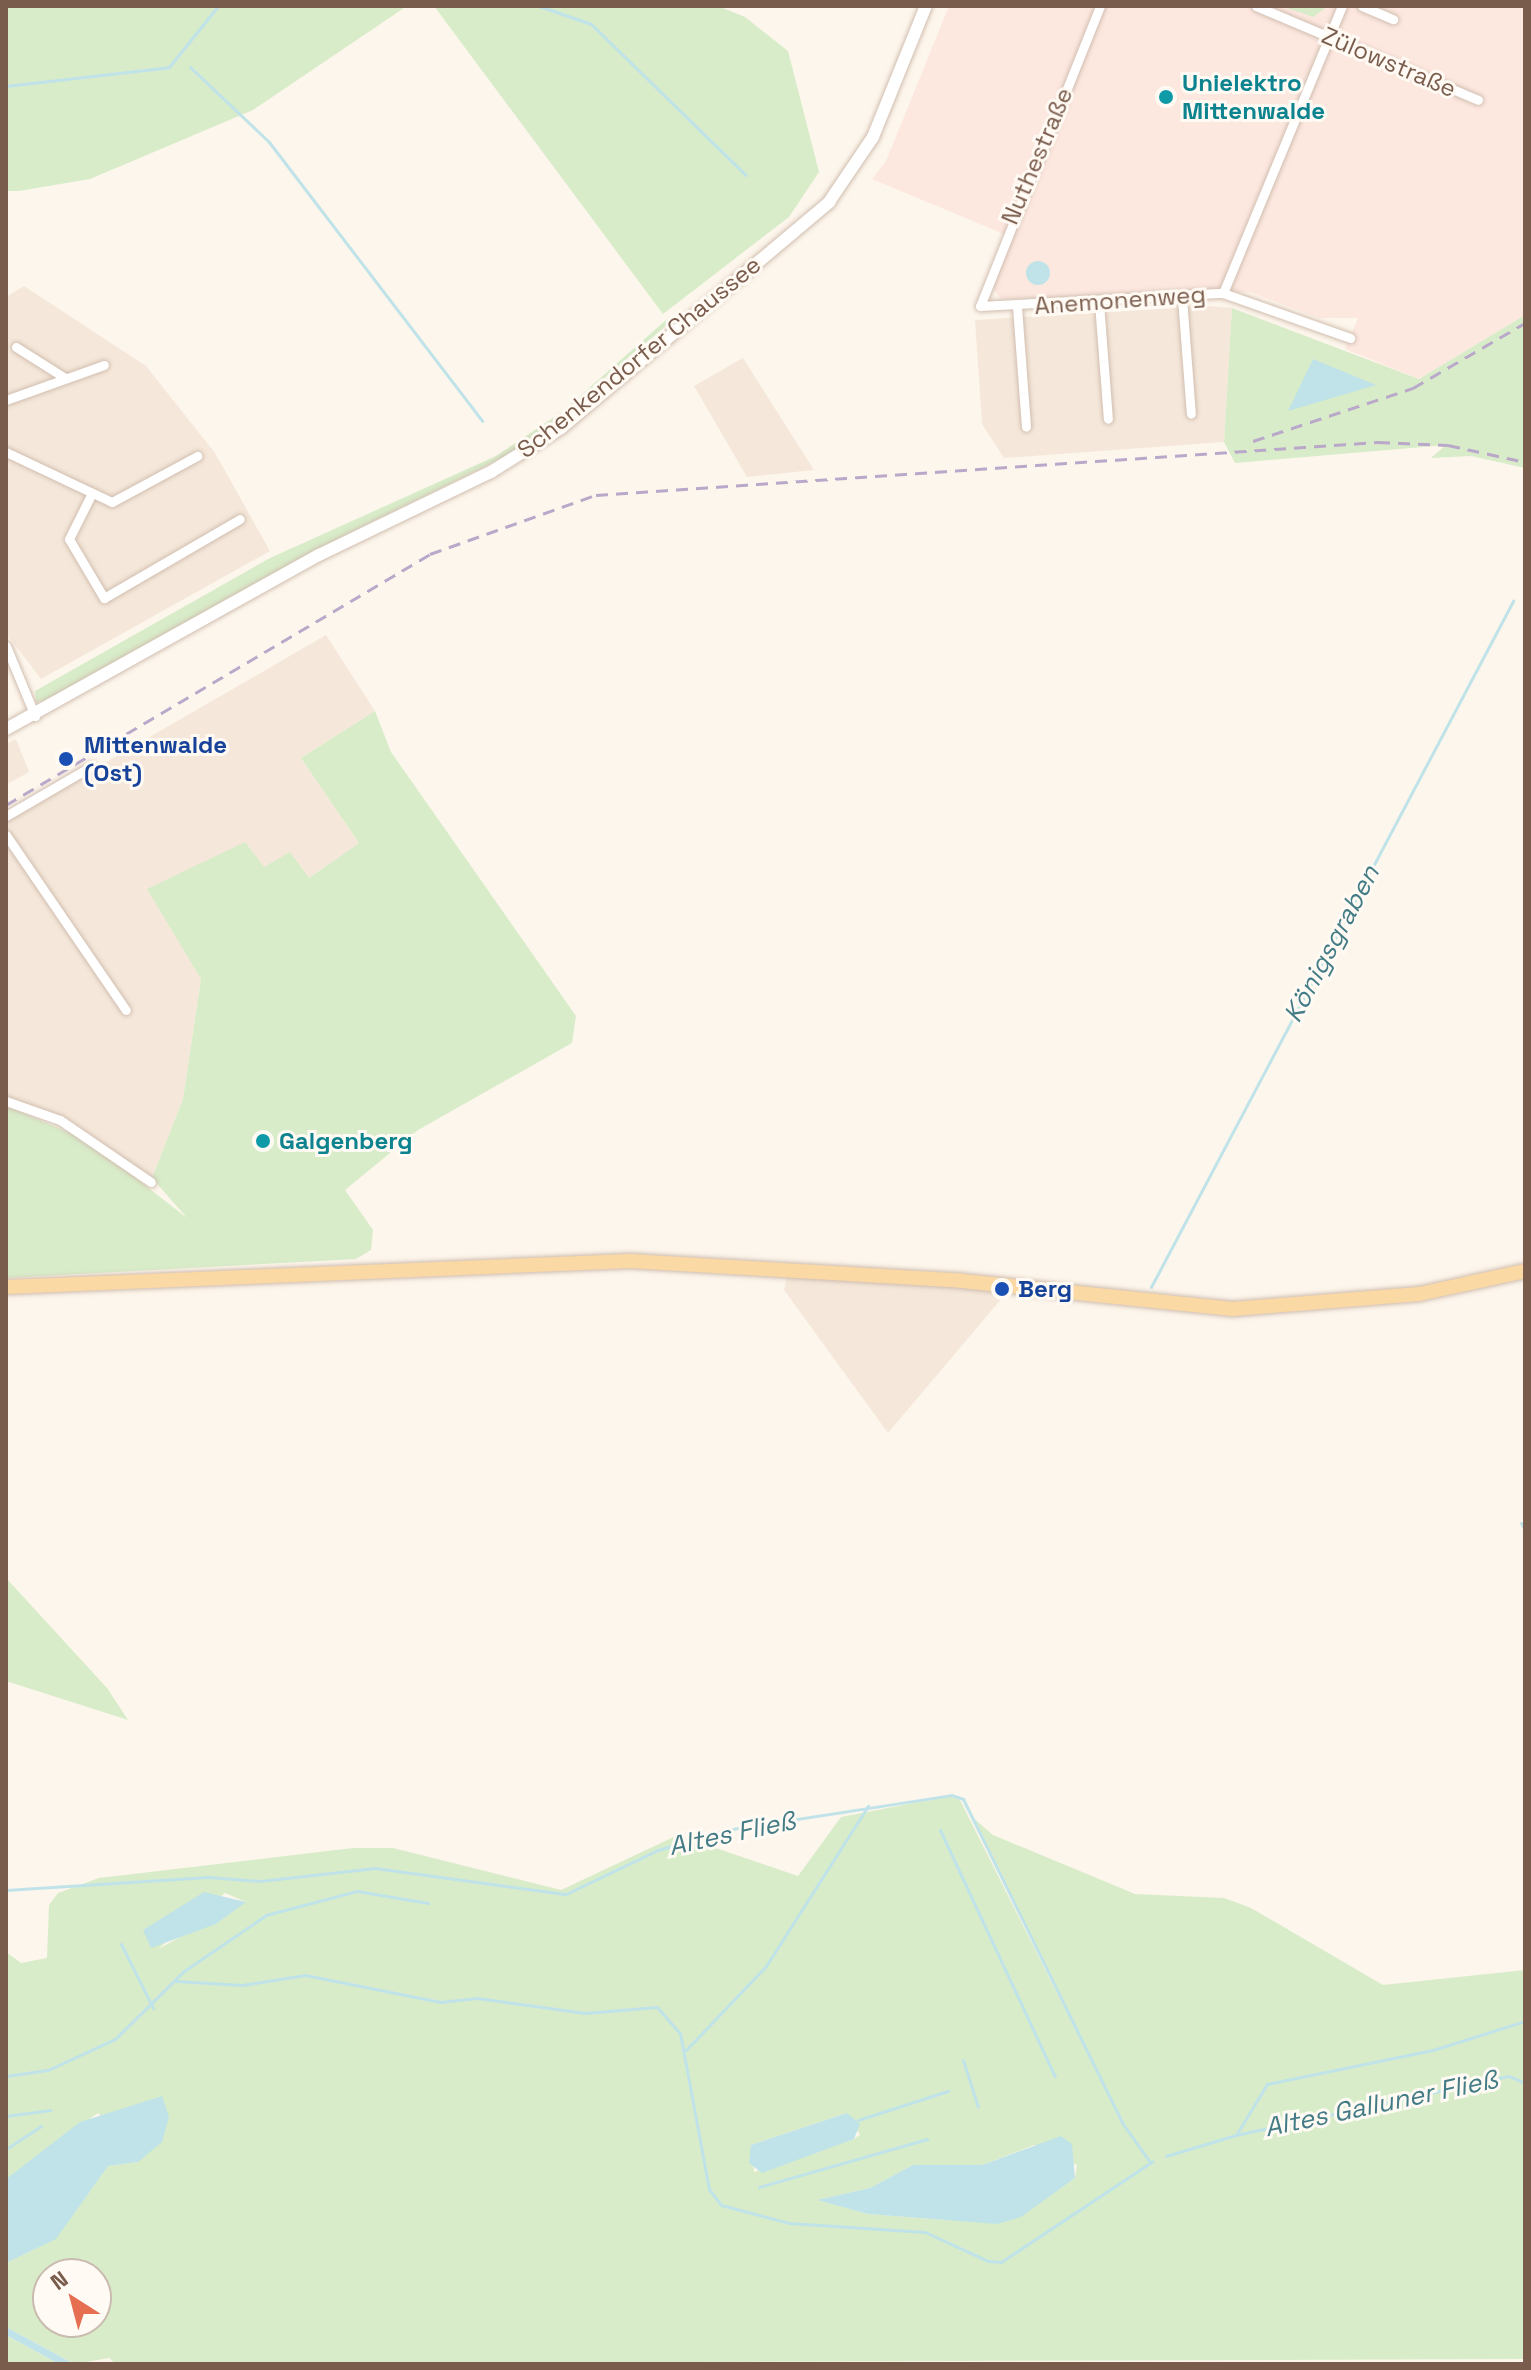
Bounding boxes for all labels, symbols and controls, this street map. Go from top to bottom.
street label: Zülowstraße [1317,21,1461,103]
place label: Unielektro Mittenwalde [1182,69,1325,125]
street label: Nuthestraße [995,83,1079,229]
marker: Unielektro Mittenwalde [1157,88,1175,106]
street label: Schenkendorfer Chaussee [512,250,766,464]
street label: Anemonenweg [1033,280,1207,320]
place label: Mittenwalde (Ost) [84,731,227,787]
marker: Mittenwalde (Ost) [55,748,77,770]
water label: Königsgraben [1278,860,1386,1028]
place label: Galgenberg [279,1127,413,1155]
marker: Galgenberg [254,1132,272,1150]
place label: Berg [1018,1275,1072,1303]
marker: Berg [993,1280,1011,1298]
water label: Altes Fließ [666,1805,798,1863]
water label: Altes Galluner Fließ [1262,2064,1500,2144]
north arrow [32,2258,112,2338]
text: N [45,2265,73,2296]

